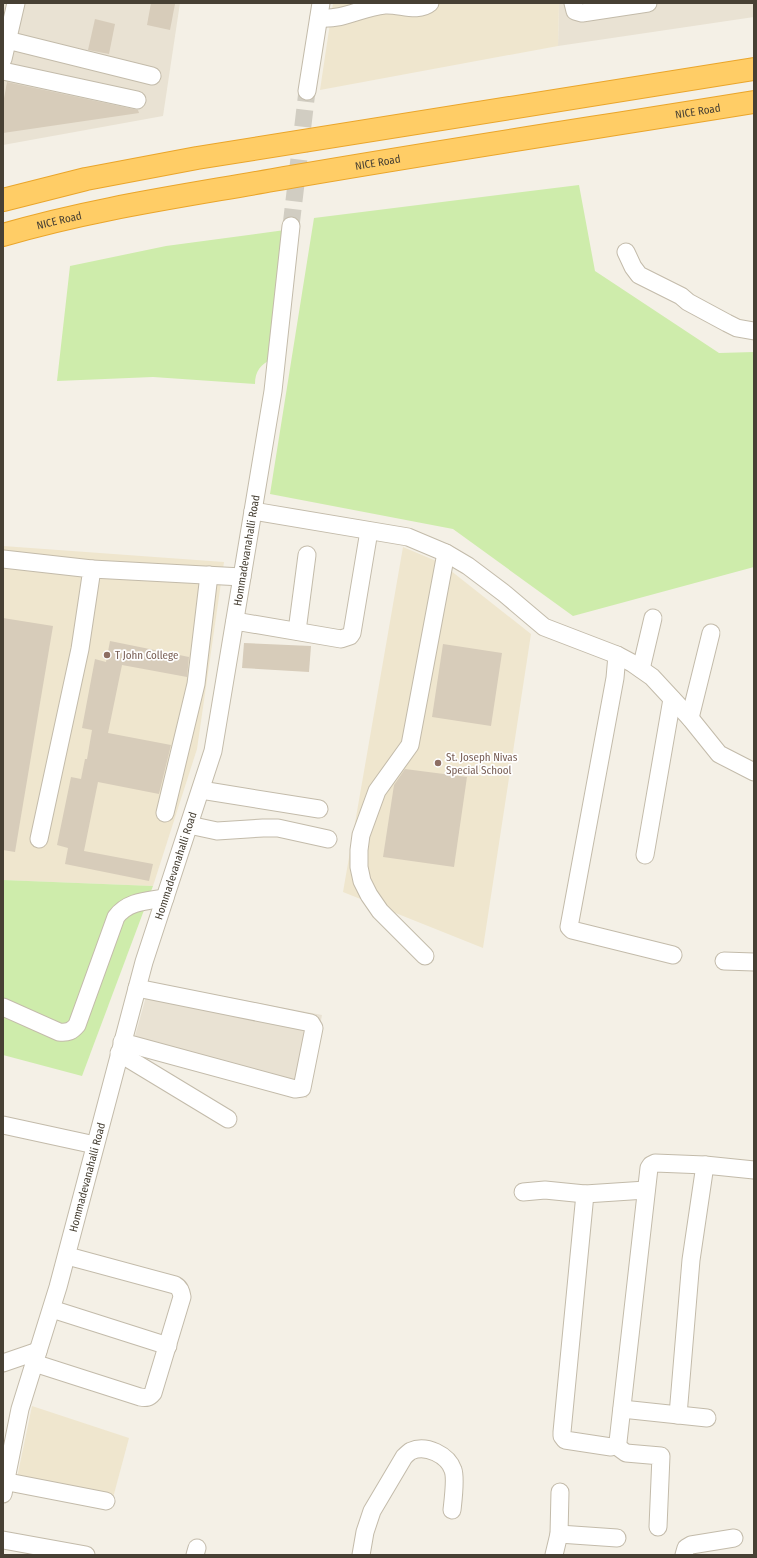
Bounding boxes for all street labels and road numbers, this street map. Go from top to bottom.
street label: NICE Road [674,102,721,122]
street label: NICE Road [354,153,402,173]
street label: NICE Road [35,209,83,232]
street label: Hommadevanahalli Road [231,494,263,607]
street label: Hommadevanahalli Road [152,810,200,921]
street label: Hommadevanahalli Road [67,1121,108,1233]

